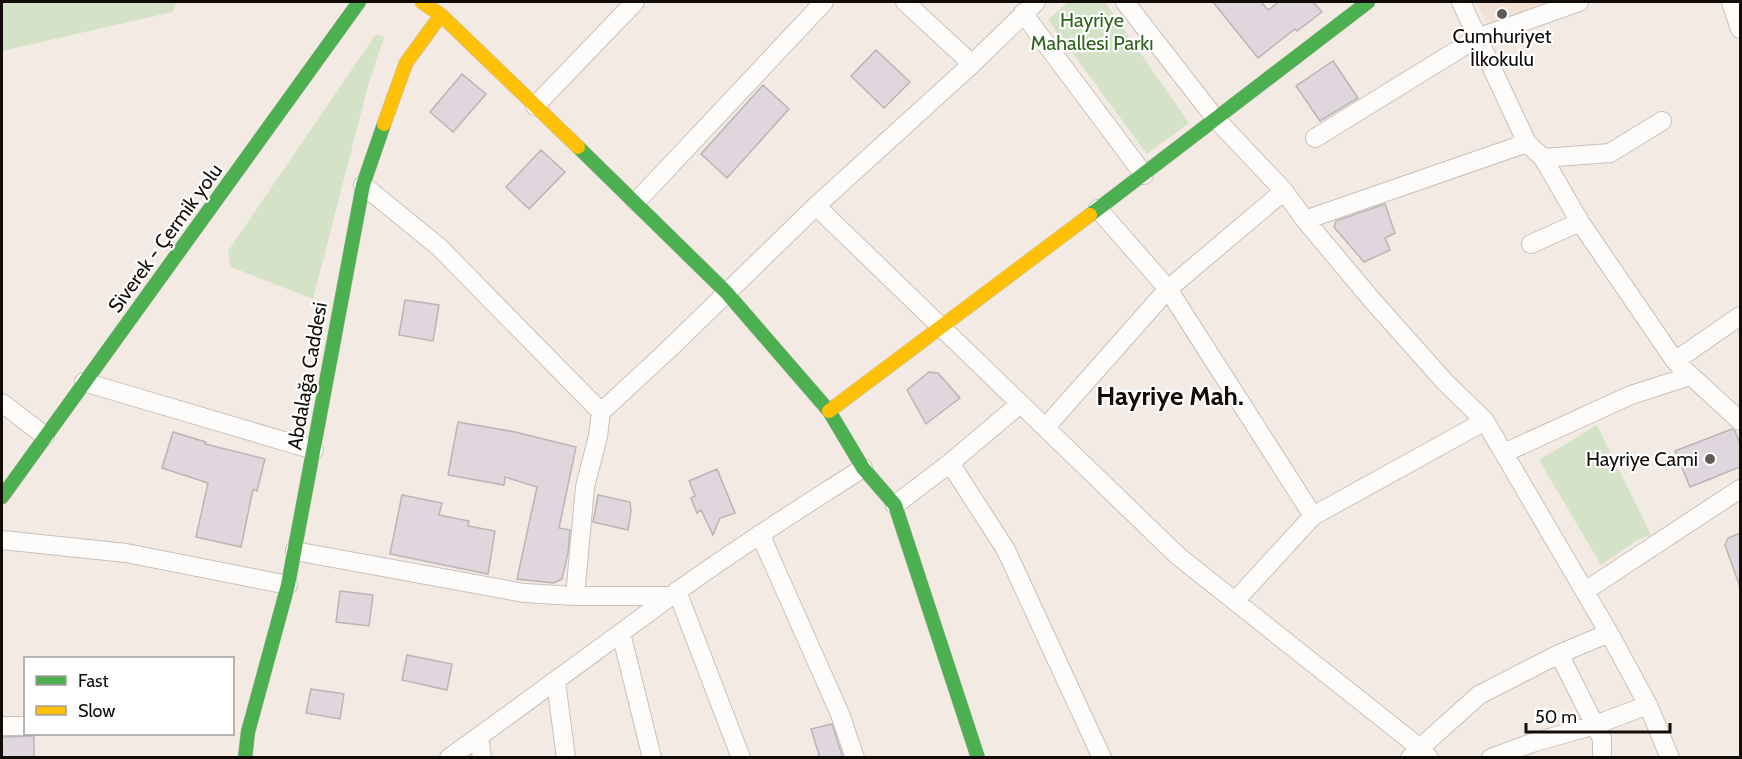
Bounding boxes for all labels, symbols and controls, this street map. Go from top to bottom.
marker: Cumhuriyet İlkokulu [1495,7,1509,21]
park label: Hayriye Mahallesi Parkı [1030,8,1154,55]
place label: Cumhuriyet İlkokulu [1453,24,1552,71]
street label: Siverek - Çermik yolu [103,159,227,317]
street label: Abdalağa Caddesi [282,300,332,452]
district label: Hayriye Mah. [1096,380,1244,412]
place label: Hayriye Cami [1586,447,1698,471]
marker: Hayriye Cami [1703,452,1717,466]
legend [24,657,234,735]
text: Fast [78,670,109,692]
scale bar [1526,696,1670,734]
text: Slow [78,700,115,722]
text: 50 m [1535,706,1577,728]

